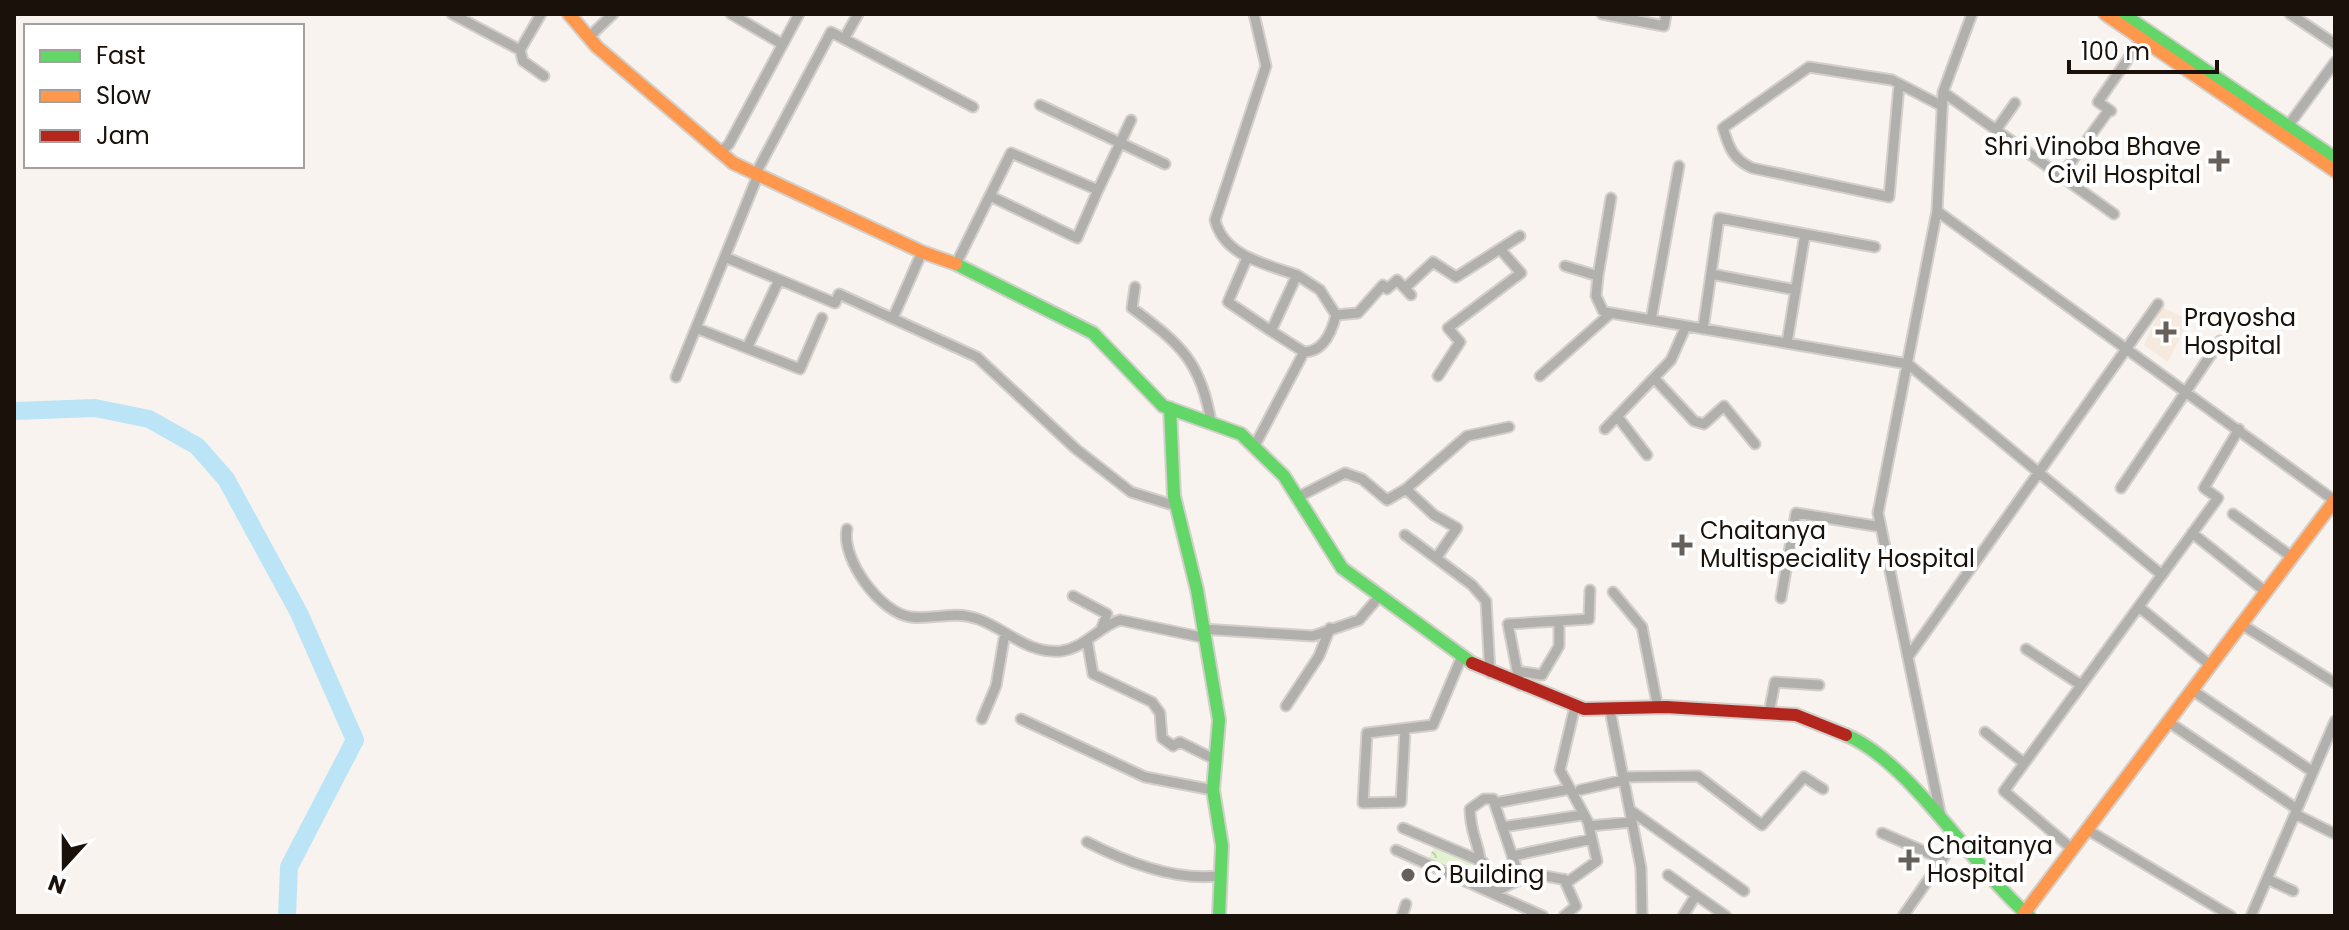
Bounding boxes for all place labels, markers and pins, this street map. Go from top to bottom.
place label: Shri Vinoba Bhave Civil Hospital [1984,130,2201,191]
marker: Shri Vinoba Bhave Civil Hospital [2208,150,2230,172]
place label: Prayosha Hospital [2184,301,2296,362]
marker: Prayosha Hospital [2155,321,2177,343]
place label: Chaitanya Multispeciality Hospital [1700,514,1975,575]
marker: Chaitanya Multispeciality Hospital [1671,534,1693,556]
place label: Chaitanya Hospital [1927,829,2053,890]
marker: Chaitanya Hospital [1898,849,1920,871]
place label: C Building [1424,858,1545,891]
marker: C Building [1399,866,1417,884]

